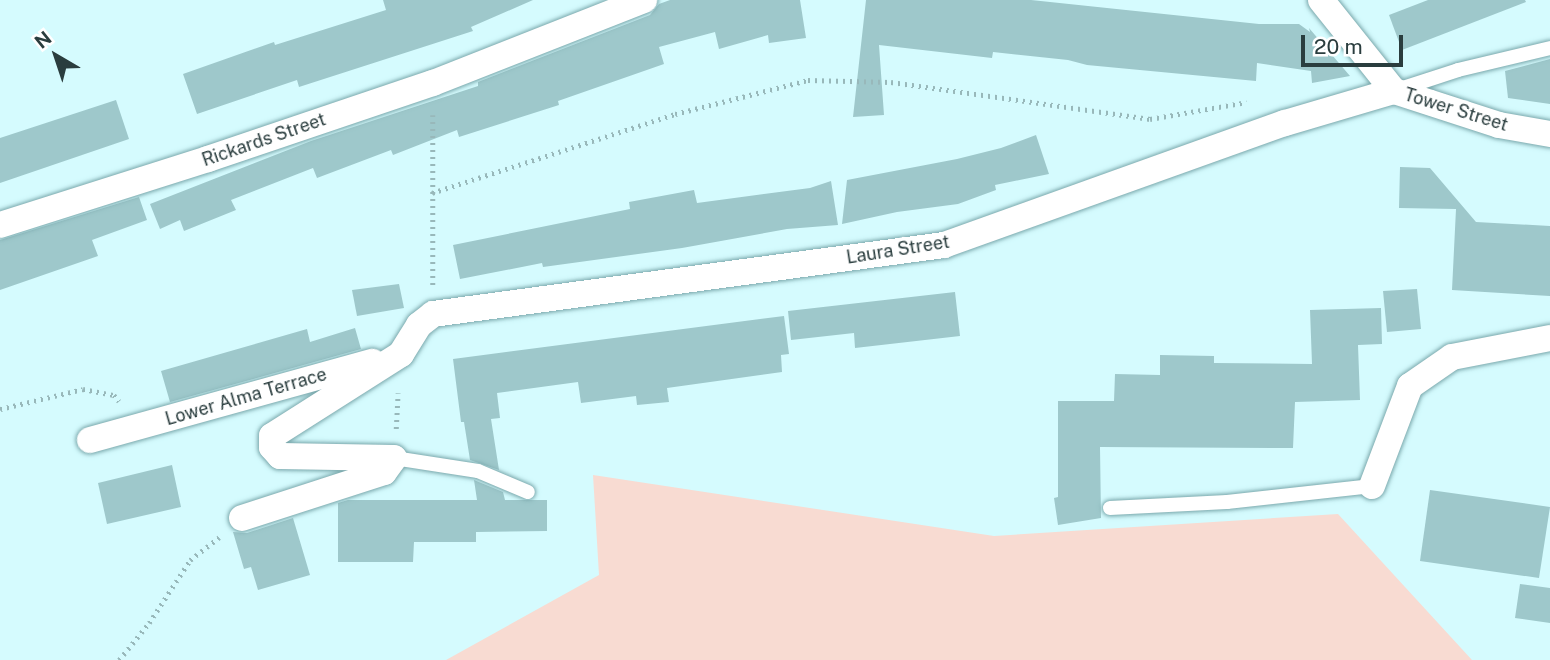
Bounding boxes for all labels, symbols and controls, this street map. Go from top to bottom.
north arrow [21,21,91,91]
scale bar [1305,21,1406,65]
text: N [30,26,55,53]
text: 20 m [1314,34,1363,59]
street label: Tower Street [1401,84,1511,136]
street label: Rickards Street [199,109,329,171]
street label: Laura Street [845,231,951,269]
street label: Lower Alma Terrace [163,364,329,430]

